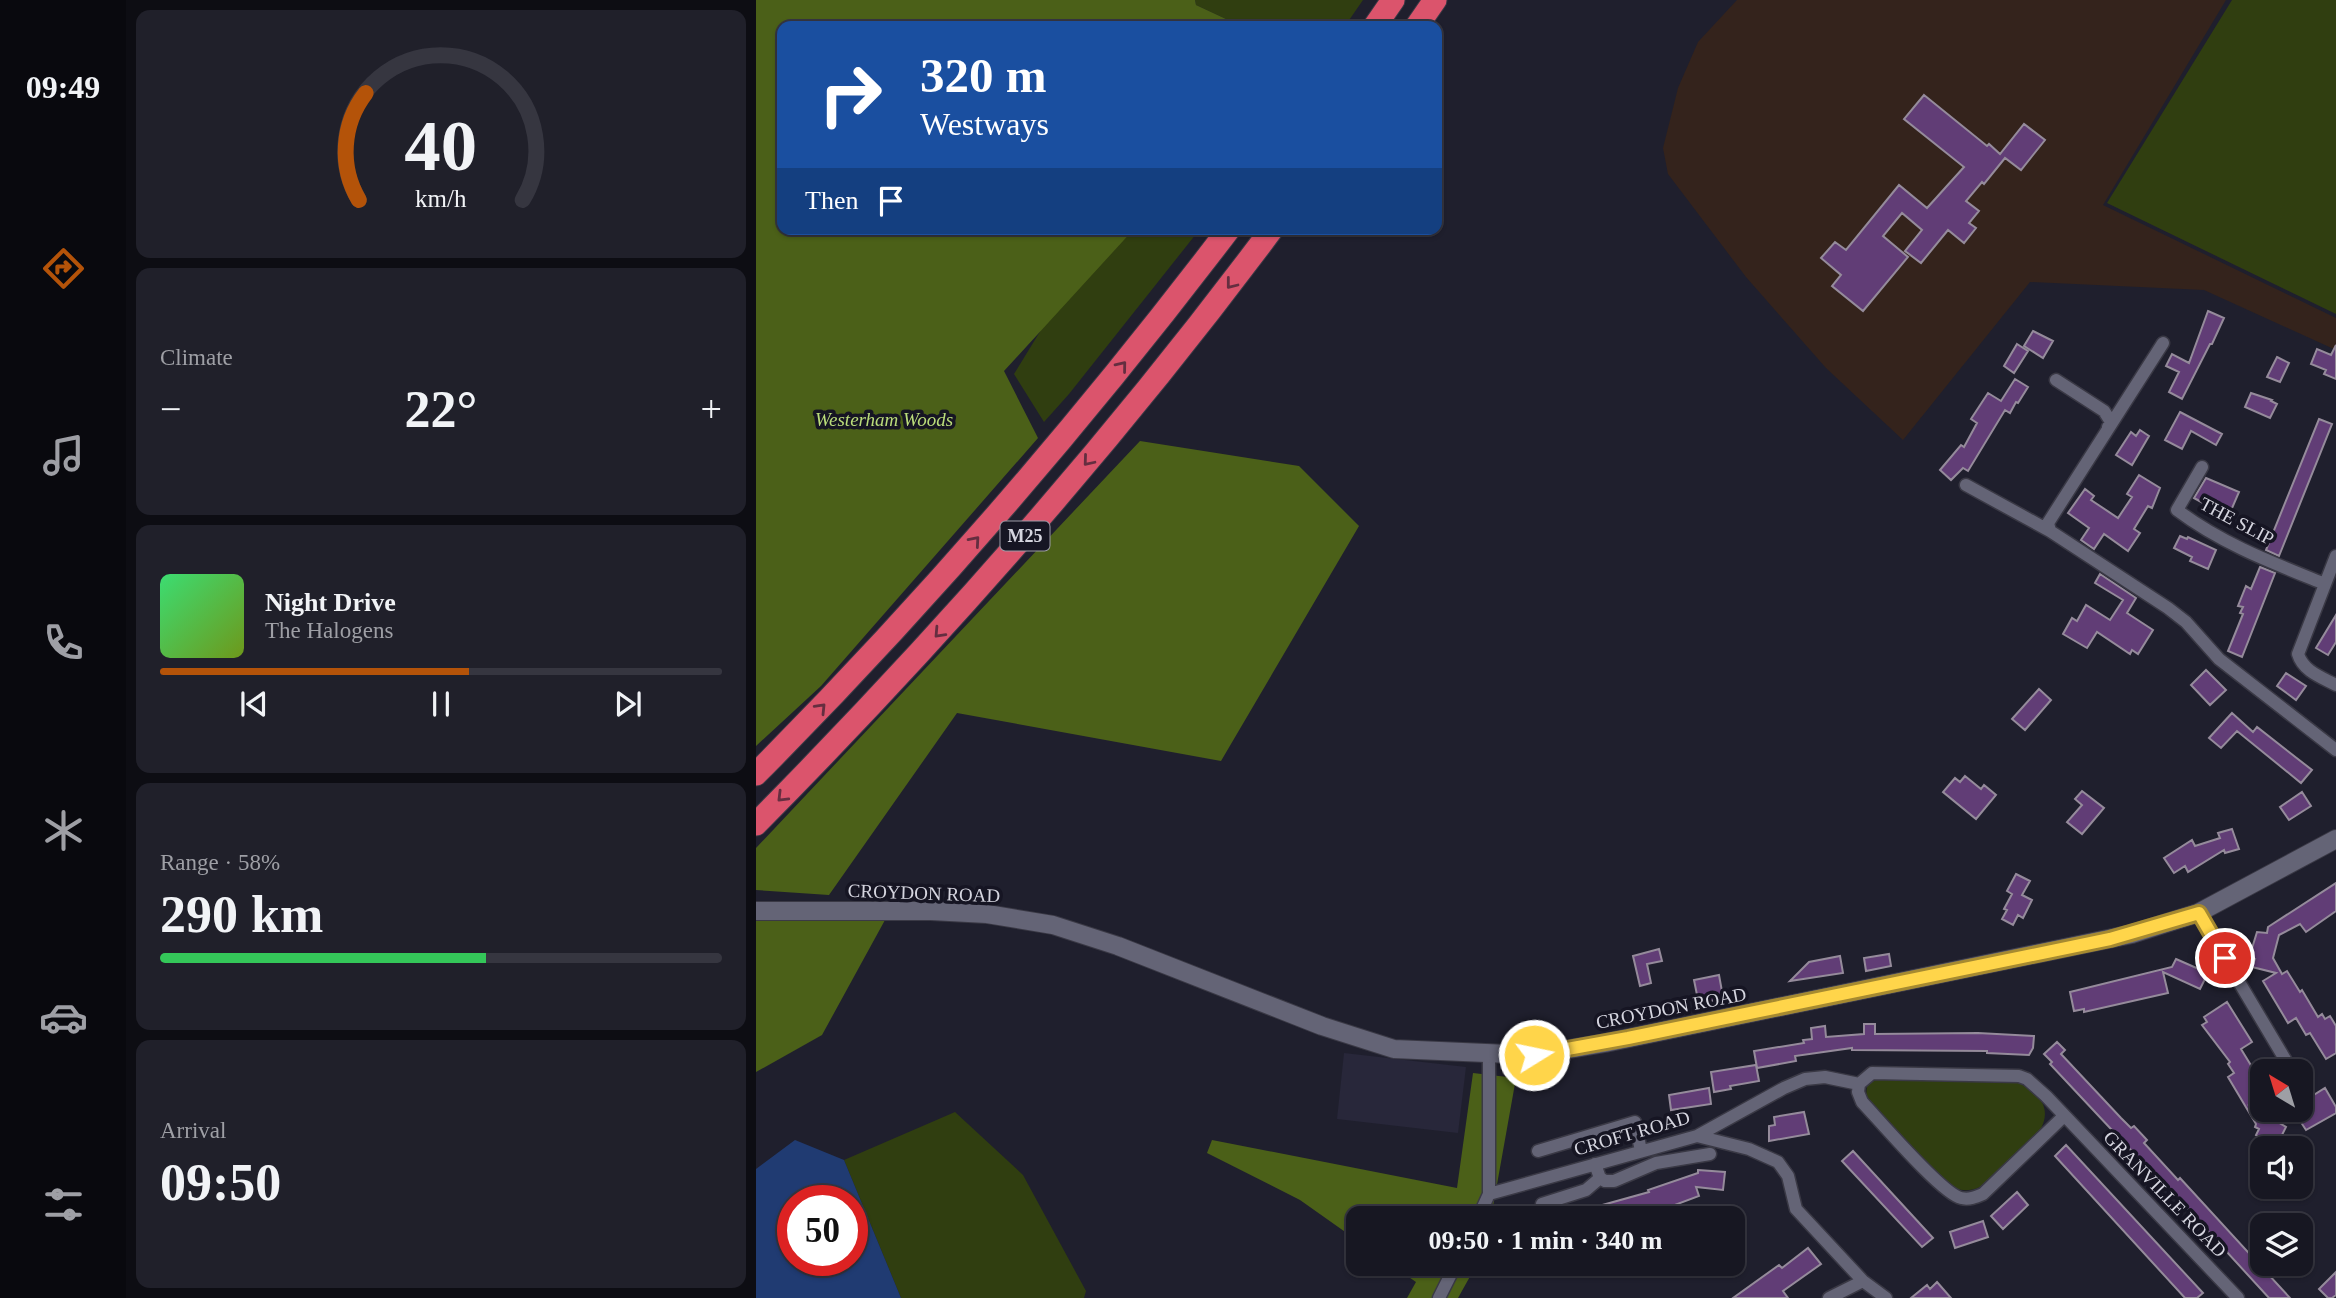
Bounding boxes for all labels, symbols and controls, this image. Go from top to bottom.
text: 320 m [920,48,1047,103]
icon: right [805,49,896,140]
text: 09:49 [26,69,100,105]
text: 40 [405,105,477,186]
text: Westways [920,106,1049,142]
icon: arrive [872,182,910,220]
text: km/h [415,185,467,212]
text: Then [805,186,858,215]
icon: directions [39,244,88,293]
one-way arrow [1226,276,1239,288]
text: Climate [160,345,233,370]
one-way arrow [1113,362,1126,374]
text: 22° [405,381,477,438]
text: − [160,388,181,430]
text: + [701,388,722,430]
park label: Westerham Woods [815,409,953,430]
icon: music [39,431,88,480]
one-way arrow [1084,453,1097,466]
street label: THE SLIP [2196,493,2278,549]
road number: M25 [1000,522,1050,550]
one-way arrow [967,536,979,549]
text: Night Drive [265,588,396,617]
icon: phone [39,618,88,667]
text: The Halogens [265,618,393,643]
one-way arrow [935,625,948,638]
icon: previous [235,685,273,723]
icon: pause [422,685,460,723]
icon: next [609,685,647,723]
one-way arrow [813,703,826,716]
one-way arrow [778,789,791,802]
icon: climate [39,806,88,855]
text: Range · 58% [160,850,280,875]
street label: CROYDON ROAD [847,880,1001,906]
text: 290 km [160,886,323,943]
pin [2195,928,2255,988]
icon: arrive [2206,939,2244,977]
street label: CROYDON ROAD [1594,983,1748,1033]
icon: car [39,993,88,1042]
position arrow [1497,1018,1571,1092]
north arrow [2250,1059,2314,1122]
map controls [2250,1059,2313,1276]
street label: CROFT ROAD [1572,1106,1692,1160]
text: Arrival [160,1118,226,1143]
street label: GRANVILLE ROAD [2099,1127,2231,1261]
button: sound [2250,1136,2313,1199]
text: 09:50 [160,1154,281,1211]
icon: filters [39,1180,88,1229]
speed limit sign: 50 [777,1185,868,1276]
button: layers [2250,1213,2313,1276]
text: 09:50 · 1 min · 340 m [1429,1226,1663,1255]

